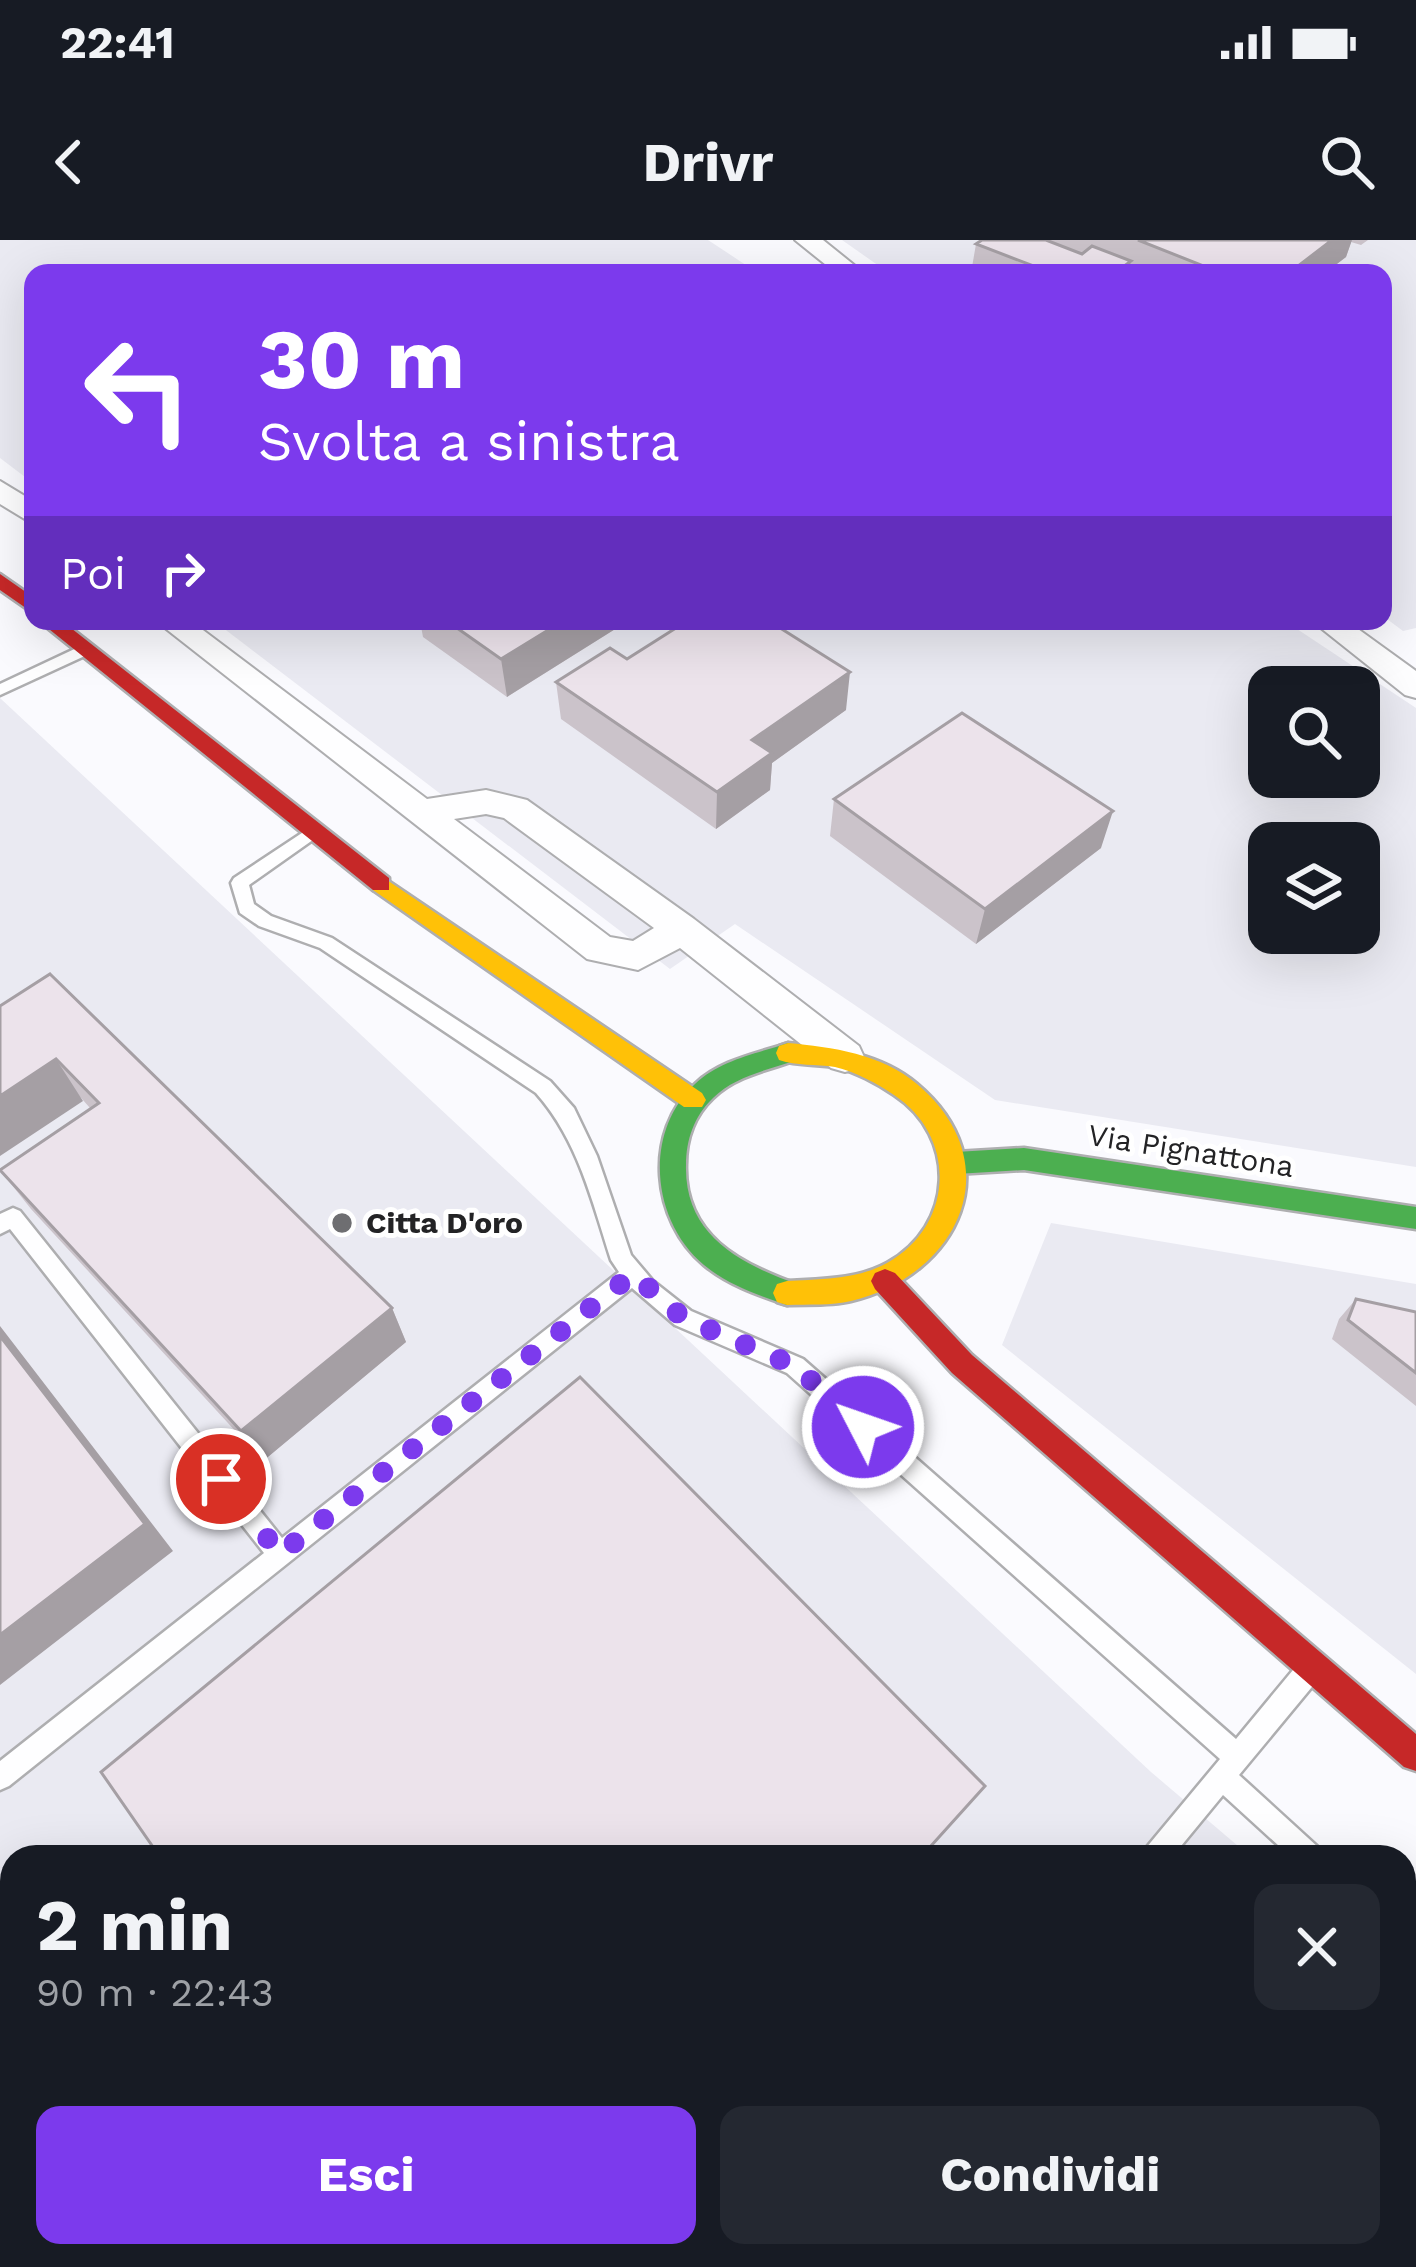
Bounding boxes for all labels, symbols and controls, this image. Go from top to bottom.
text: 22:41 [60,16,175,69]
icon: back [36,129,102,195]
icon: search [1314,129,1380,195]
text: Drivr [642,131,774,194]
text: 30 m [258,310,465,408]
icon: left [60,312,216,468]
text: Svolta a sinistra [258,410,680,473]
icon: right [150,540,216,606]
text: Poi [60,547,126,600]
map controls [1248,666,1380,954]
button: search [1248,666,1380,798]
button: layers [1248,822,1380,954]
street label: Via Pignattona [1086,1117,1297,1184]
place label: Citta D'oro [366,1205,523,1240]
marker: Citta D'oro [329,1210,355,1236]
position arrow [800,1364,926,1490]
pin [170,1428,272,1530]
icon: arrive [188,1446,254,1512]
text: 2 min [36,1883,233,1967]
button: close [1254,1884,1380,2010]
text: 90 m · 22:43 [36,1970,274,2015]
button: Esci [36,2106,696,2244]
button: Condividi [720,2106,1380,2244]

